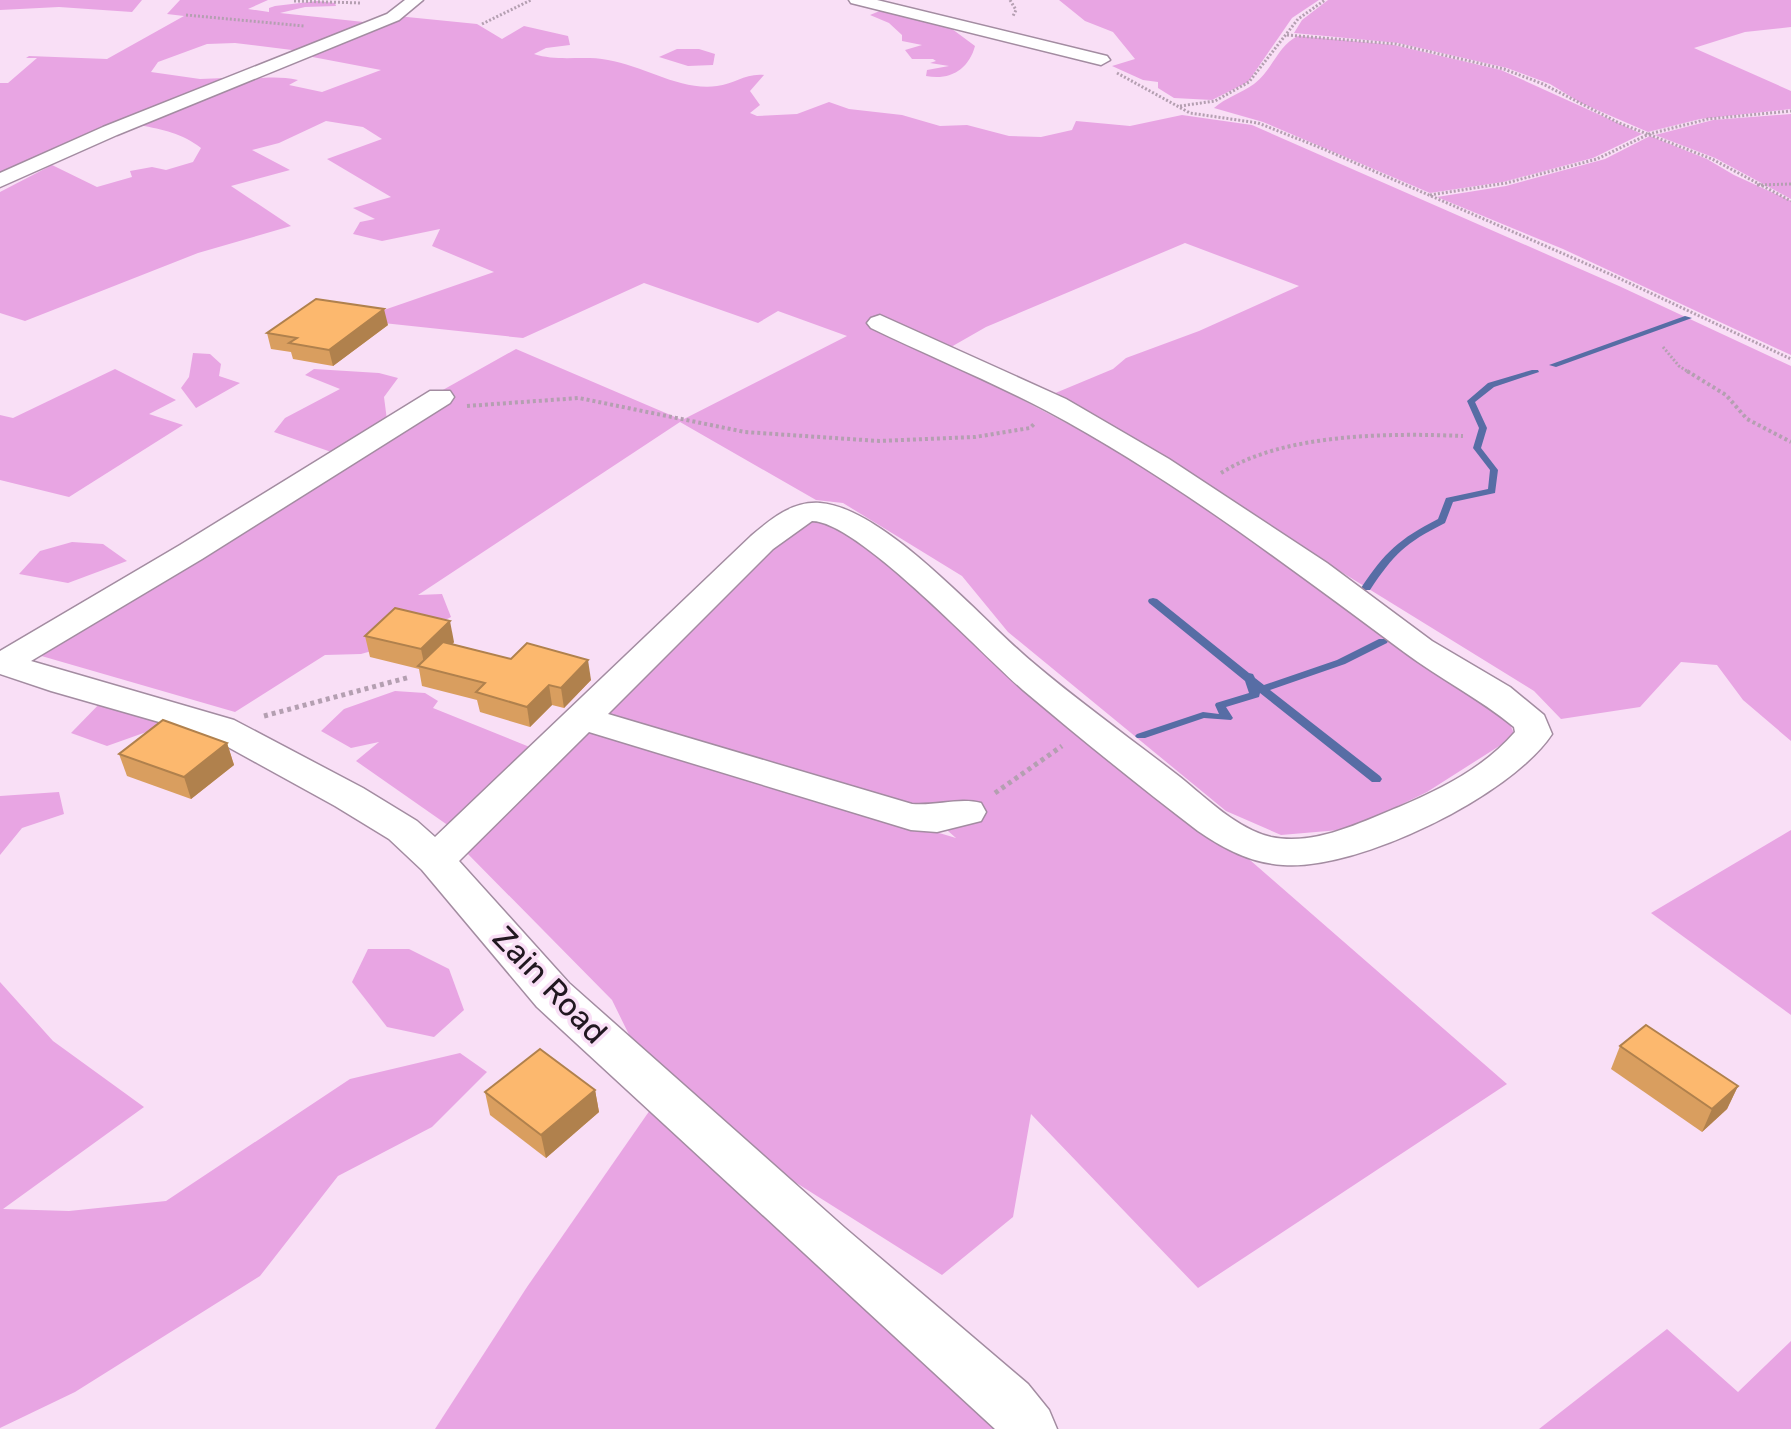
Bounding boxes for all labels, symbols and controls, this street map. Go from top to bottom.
street label: Zain Road [485,919,615,1051]

